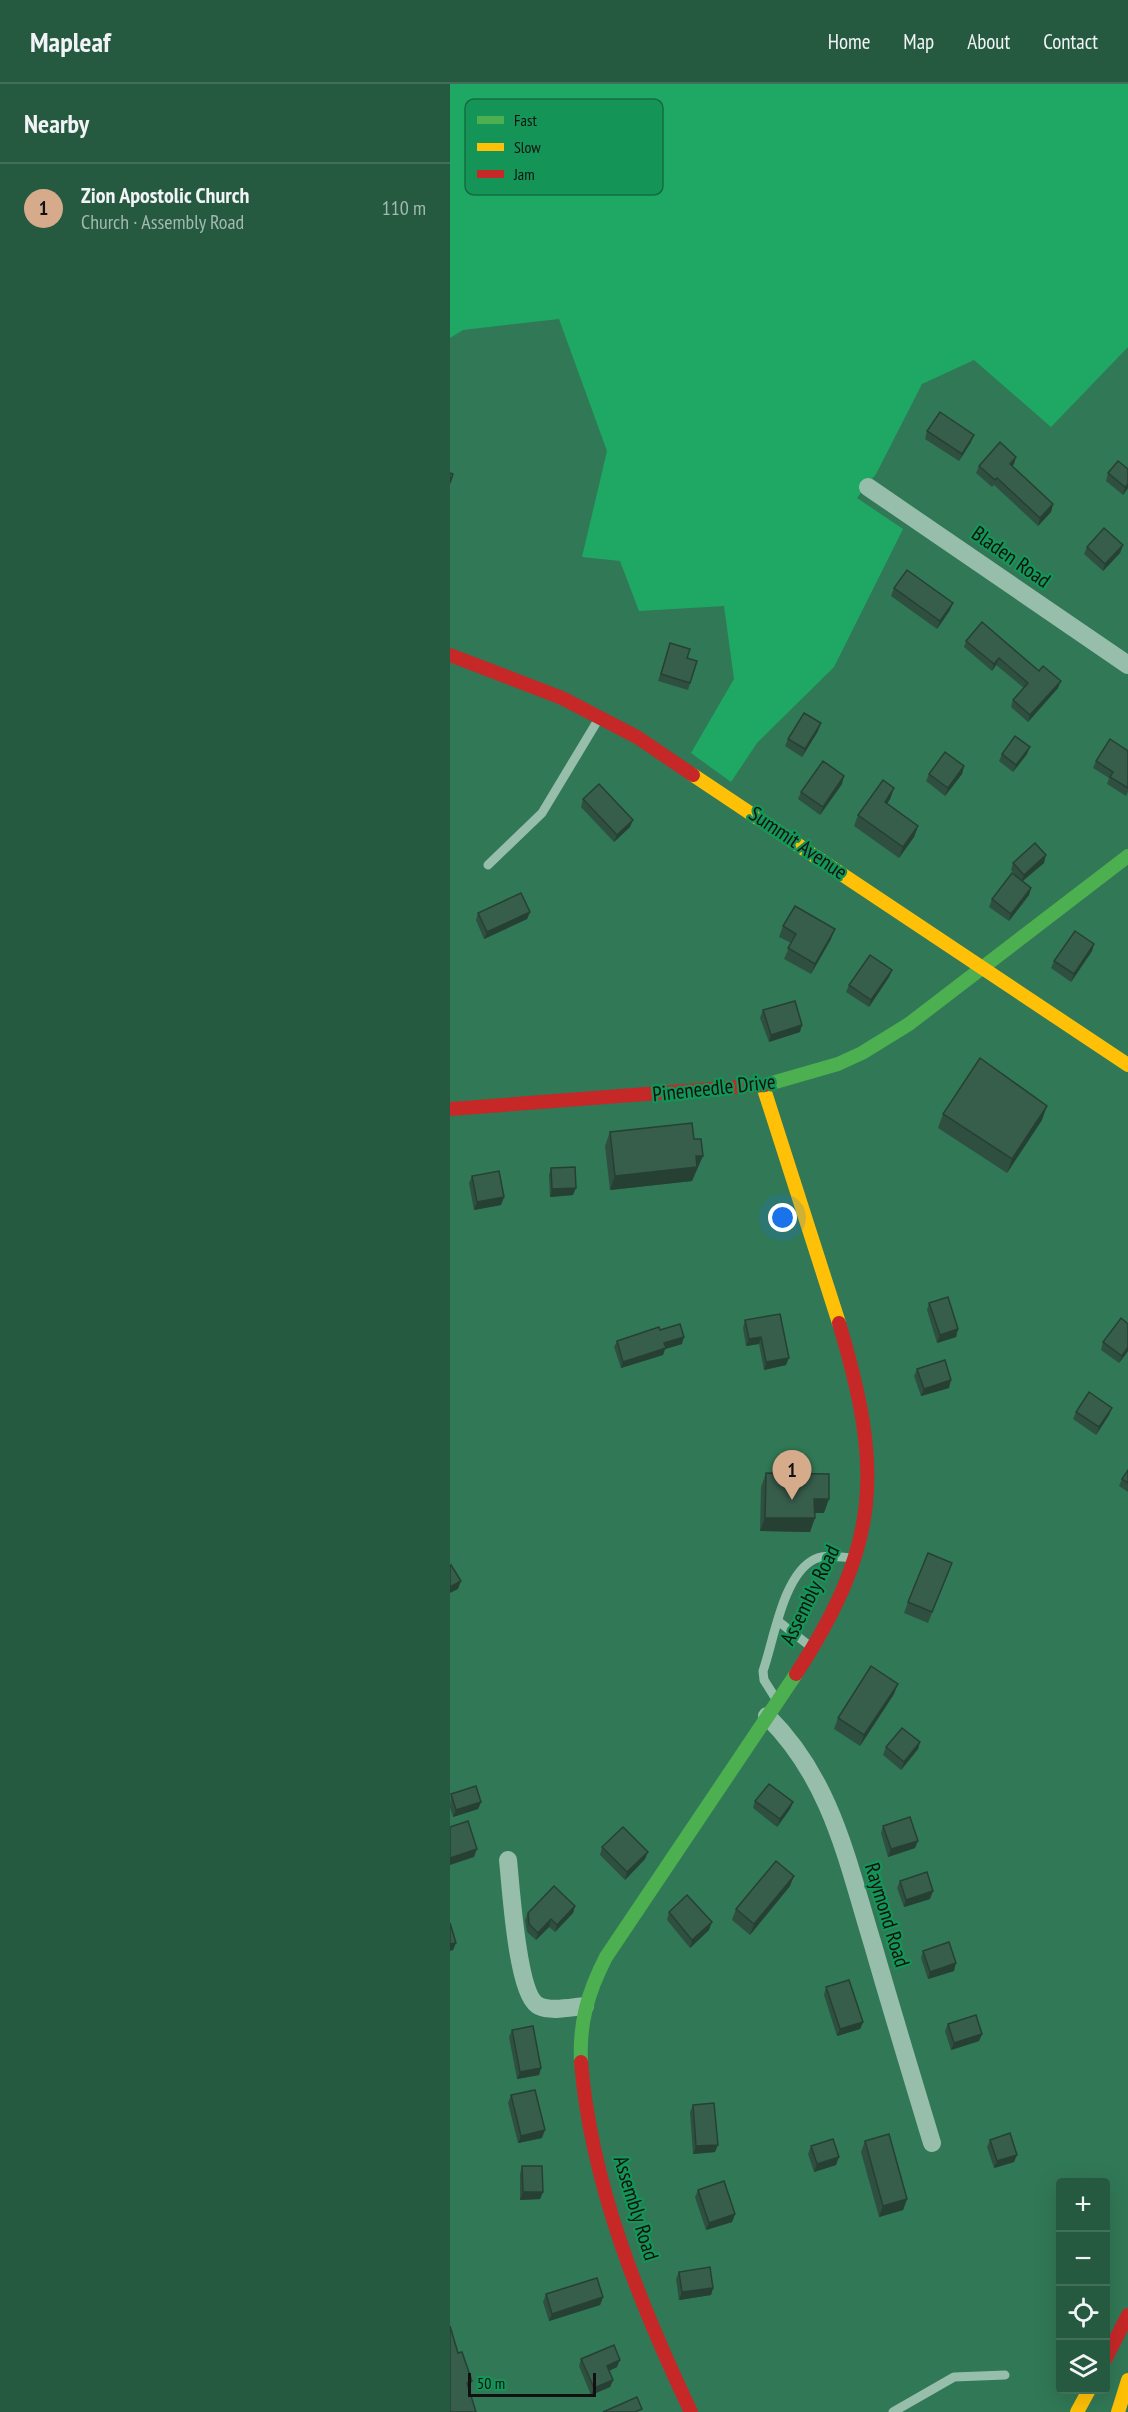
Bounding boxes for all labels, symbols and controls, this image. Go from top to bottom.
text: Mapleaf [30,23,111,60]
text: Home [828,28,870,55]
text: Map [903,28,934,55]
text: About [967,28,1010,55]
text: Contact [1043,28,1098,55]
legend [465,99,663,195]
text: Nearby [24,107,89,140]
text: Fast [514,110,537,130]
text: Slow [514,137,541,157]
text: Jam [513,164,535,184]
text: Zion Apostolic Church [81,181,249,209]
text: 1 [39,195,48,221]
text: 110 m [382,195,426,221]
text: Church · Assembly Road [81,209,244,235]
street label: Bladen Road [966,520,1056,594]
street label: Summit Avenue [744,800,853,885]
street label: Pineneedle Drive [651,1068,777,1107]
your location [768,1203,797,1232]
pin: 1 [772,1450,812,1500]
street label: Assembly Road [774,1540,845,1649]
street label: Raymond Road [859,1859,916,1970]
street label: Assembly Road [608,2152,665,2263]
map controls [1056,2178,1110,2394]
button: + [1056,2178,1110,2232]
button: − [1056,2232,1110,2286]
button: locate [1056,2286,1110,2340]
button: layers [1056,2340,1110,2394]
scale bar [468,2370,596,2398]
text: 50 m [477,2373,505,2393]

